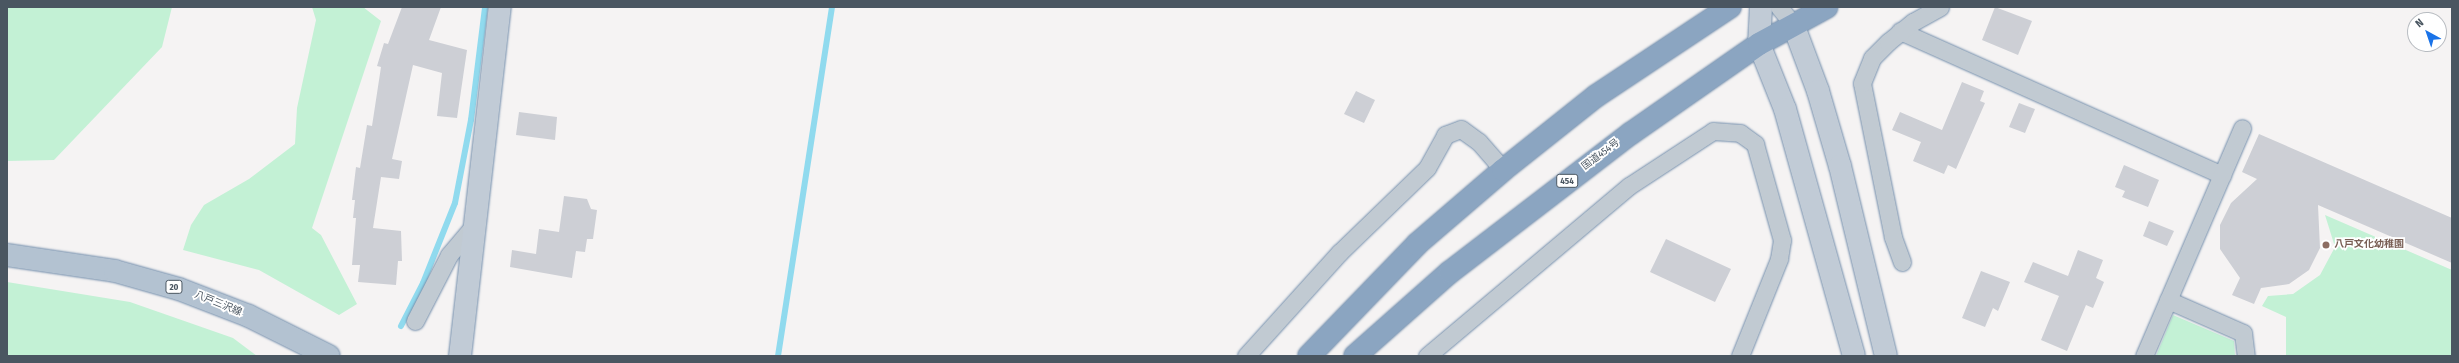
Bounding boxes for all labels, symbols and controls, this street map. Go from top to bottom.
north arrow [2407,12,2447,52]
text: N [2413,16,2426,30]
street label: 国道454号 [1580,137,1622,173]
road number: 454 [1556,174,1578,188]
place label: 八戸文化幼稚園 [2334,239,2404,251]
marker: 八戸文化幼稚園 [2321,240,2331,250]
road number: 20 [165,280,183,294]
street label: 八戸三沢線 [193,289,243,319]

